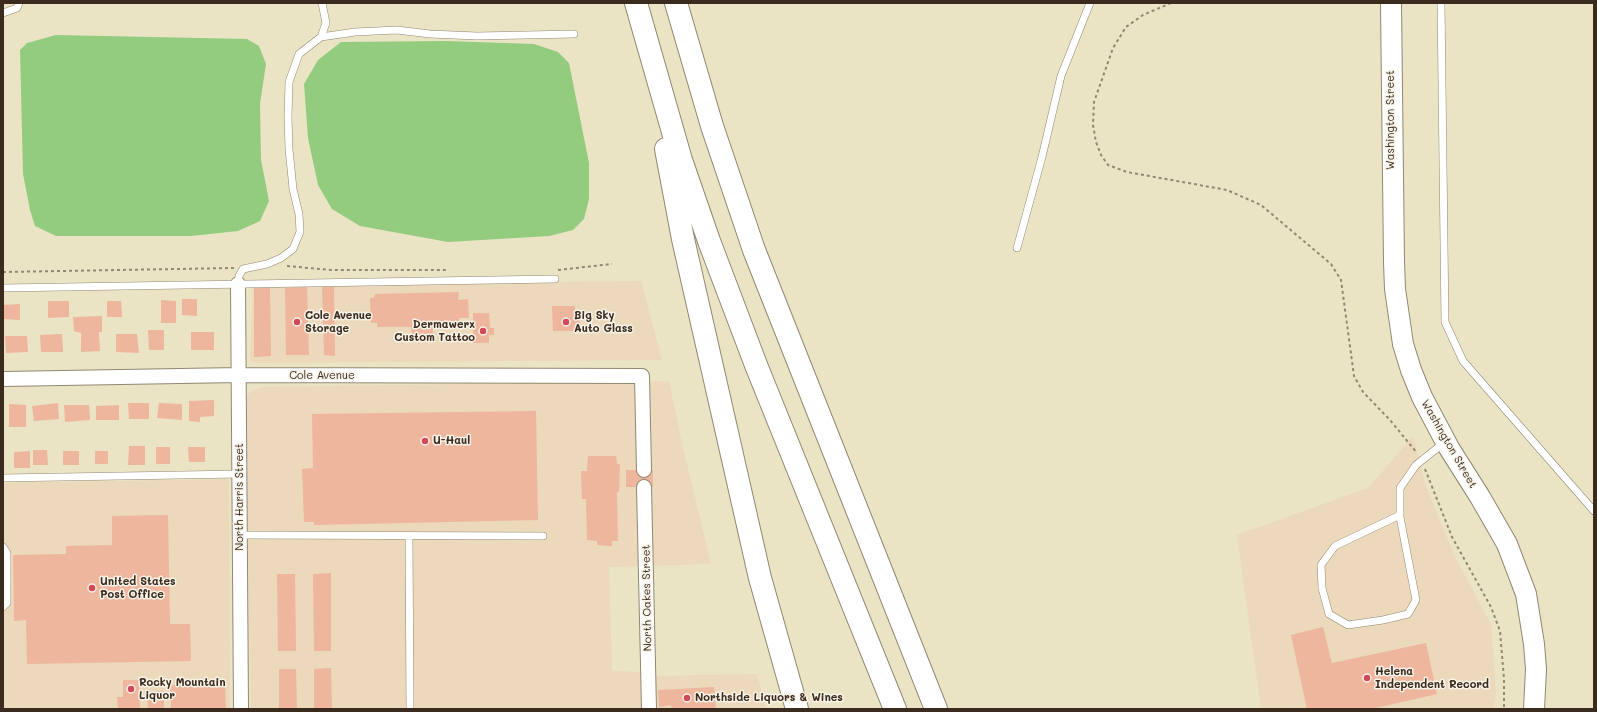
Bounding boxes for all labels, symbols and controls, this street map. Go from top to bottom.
street label: Washington Street [1384,70,1398,170]
place label: Cole Avenue Storage [305,309,372,335]
place label: Big Sky Auto Glass [574,309,633,335]
marker: Cole Avenue Storage [292,317,302,327]
marker: Big Sky Auto Glass [561,317,571,327]
place label: Dermawerx Custom Tattoo [394,318,475,344]
marker: Dermawerx Custom Tattoo [478,326,488,336]
street label: Cole Avenue [289,369,355,383]
street label: Washington Street [1418,397,1480,491]
place label: U-Haul [433,434,470,448]
marker: U-Haul [420,436,430,446]
street label: North Harris Street [233,443,247,551]
street label: North Oakes Street [639,544,655,652]
place label: United States Post Office [100,575,176,601]
marker: United States Post Office [87,583,97,593]
place label: Helena Independent Record [1375,665,1489,691]
marker: Helena Independent Record [1362,673,1372,683]
place label: Rocky Mountain Liquor [139,676,226,702]
marker: Rocky Mountain Liquor [126,684,136,694]
place label: Northside Liquors & Wines [695,691,843,705]
marker: Northside Liquors & Wines [682,693,692,703]

